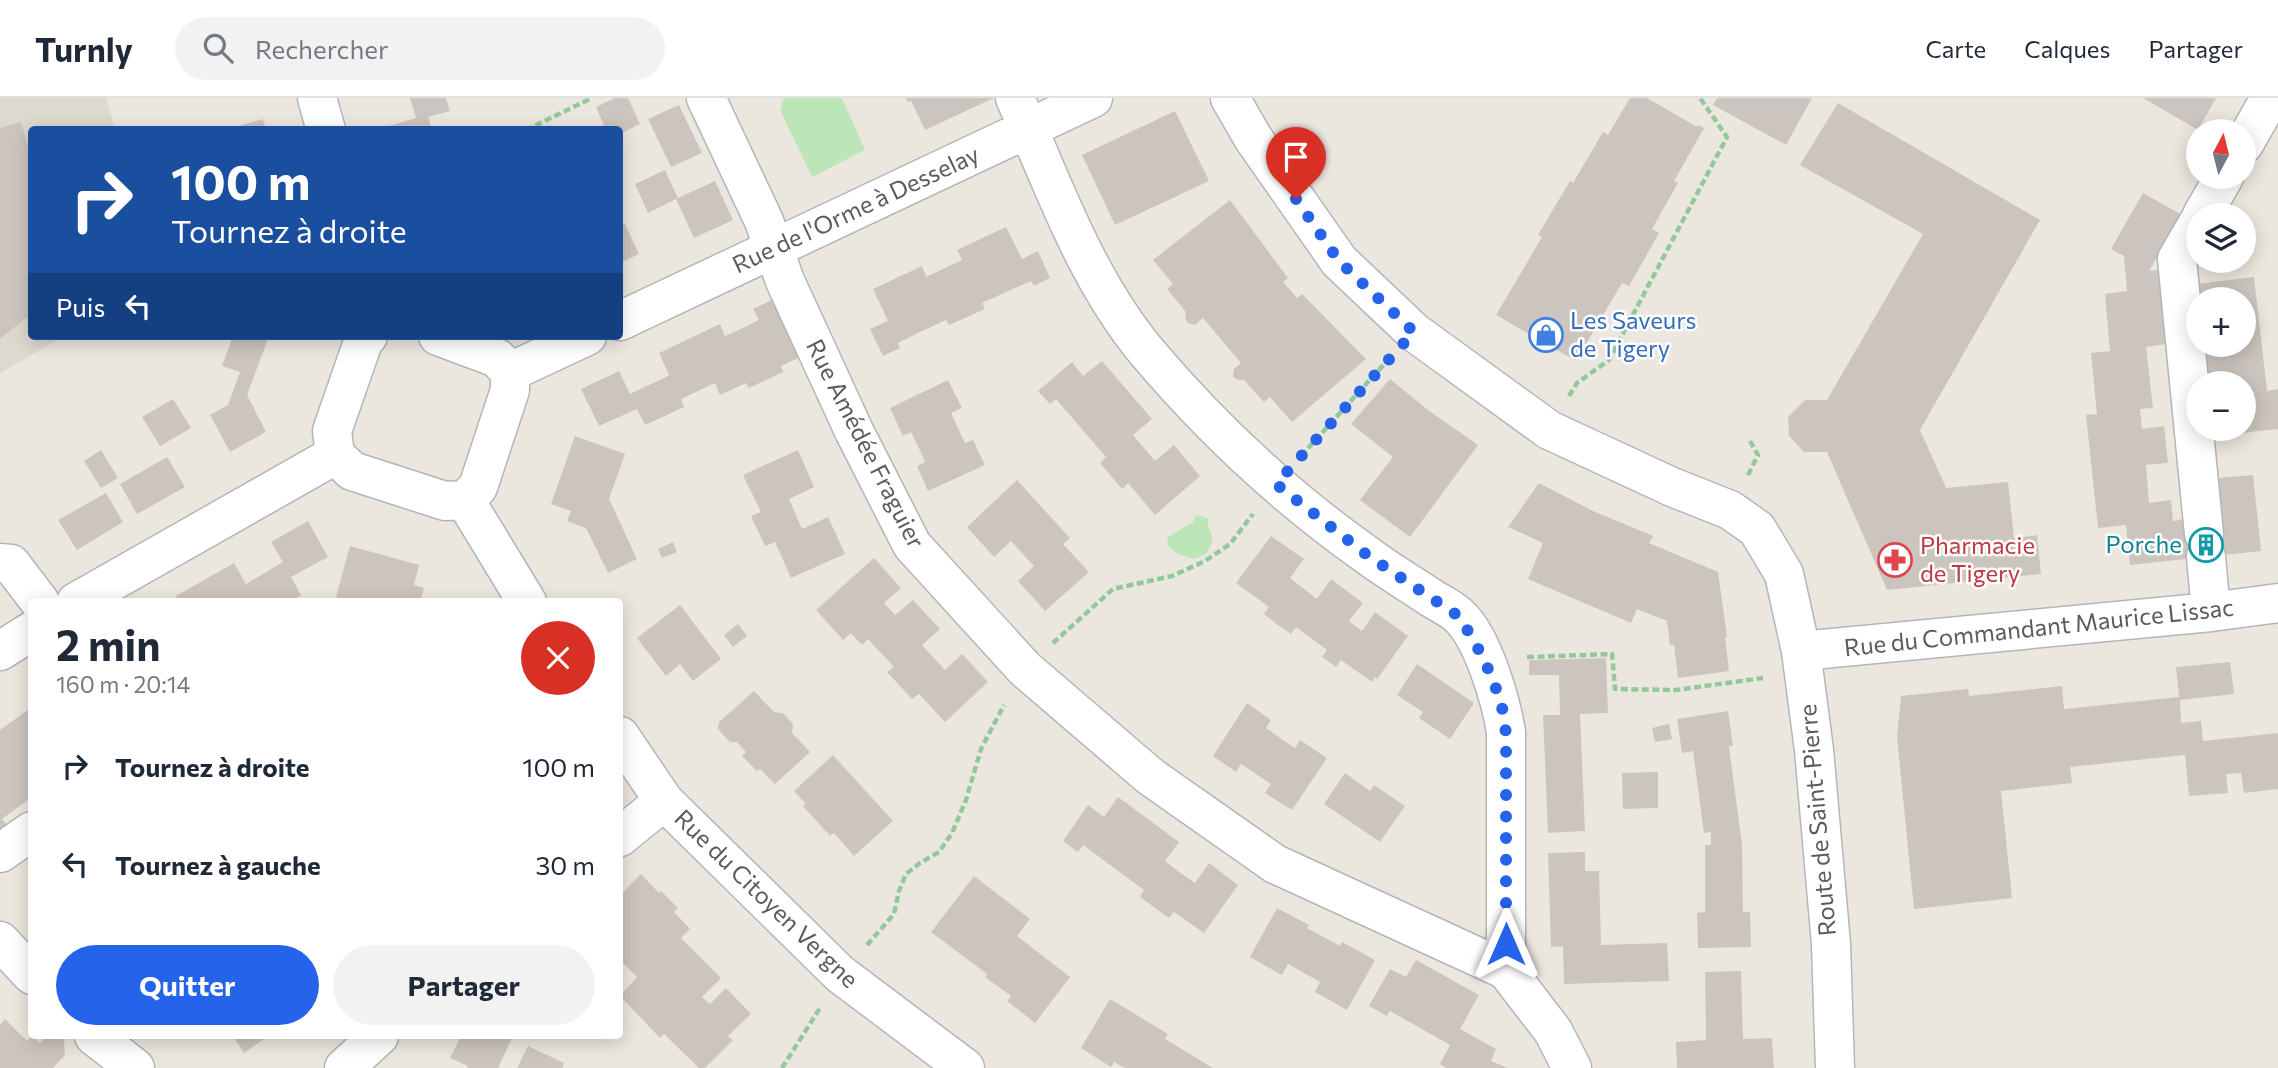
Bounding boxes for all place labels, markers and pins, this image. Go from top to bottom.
pin [1266,127,1326,199]
place label: Les Saveurs de Tigery [1570,305,1696,362]
shop icon: Les Saveurs de Tigery [1527,316,1565,354]
building icon: Porche [2187,526,2225,564]
place label: Porche [2106,529,2182,558]
place label: Pharmacie de Tigery [1920,530,2035,587]
pharmacy icon: Pharmacie de Tigery [1876,541,1914,579]

